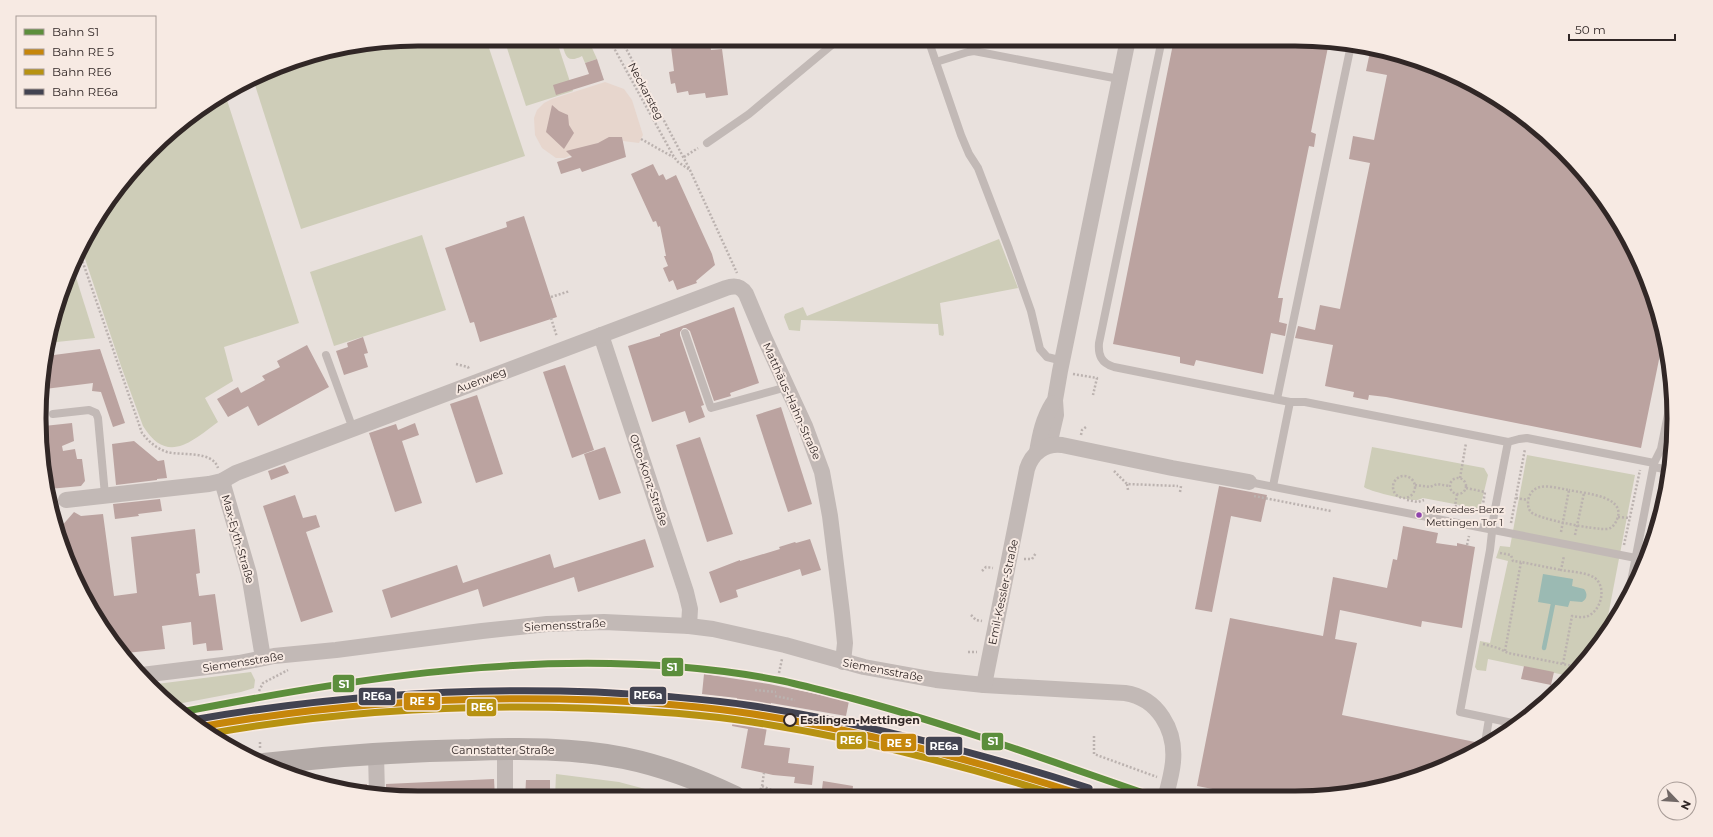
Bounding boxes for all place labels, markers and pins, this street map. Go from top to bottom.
place label: Mercedes-Benz Mettingen Tor 1 [1426,503,1504,529]
marker: Mercedes-Benz Mettingen Tor 1 [1414,510,1424,520]
marker: Esslingen-Mettingen [783,713,797,727]
place label: Esslingen-Mettingen [800,713,920,727]

